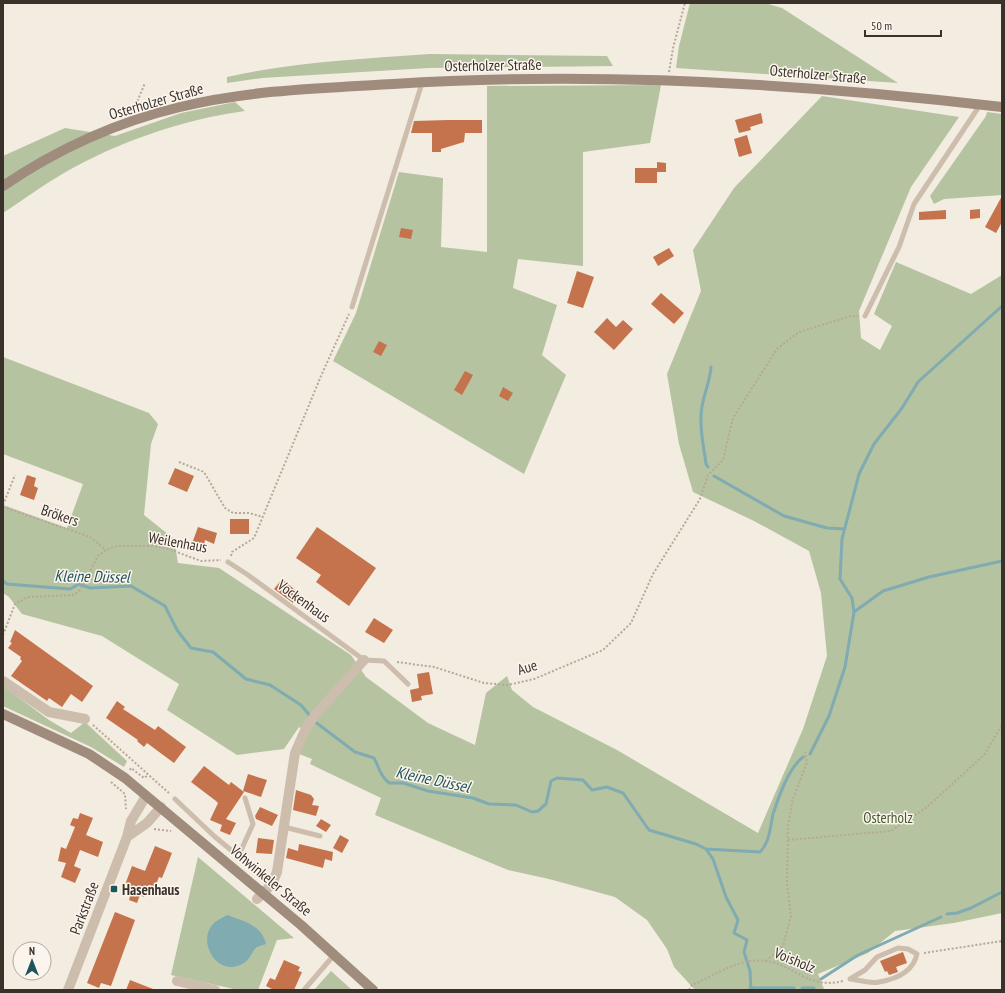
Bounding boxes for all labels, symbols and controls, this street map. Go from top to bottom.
scale bar [865,12,941,38]
text: 50 m [871,18,892,33]
street label: Osterholzer Straße [444,55,542,75]
street label: Osterholzer Straße [769,60,867,88]
street label: Osterholzer Straße [107,78,205,124]
street label: Brökers [39,500,81,530]
street label: Weilenhaus [147,527,209,557]
water label: Kleine Düssel [54,565,131,587]
street label: Vockenhaus [273,575,334,627]
street label: Aue [515,655,539,679]
water label: Kleine Düssel [394,761,473,797]
park label: Osterholz [863,808,913,827]
street label: Vohwinkeler Straße [225,840,316,920]
street label: Parkstraße [65,879,103,937]
place label: Hasenhaus [122,880,179,899]
marker: Hasenhaus [109,884,119,894]
north arrow [12,941,52,981]
street label: Voisholz [771,943,818,977]
text: N [29,944,35,958]

